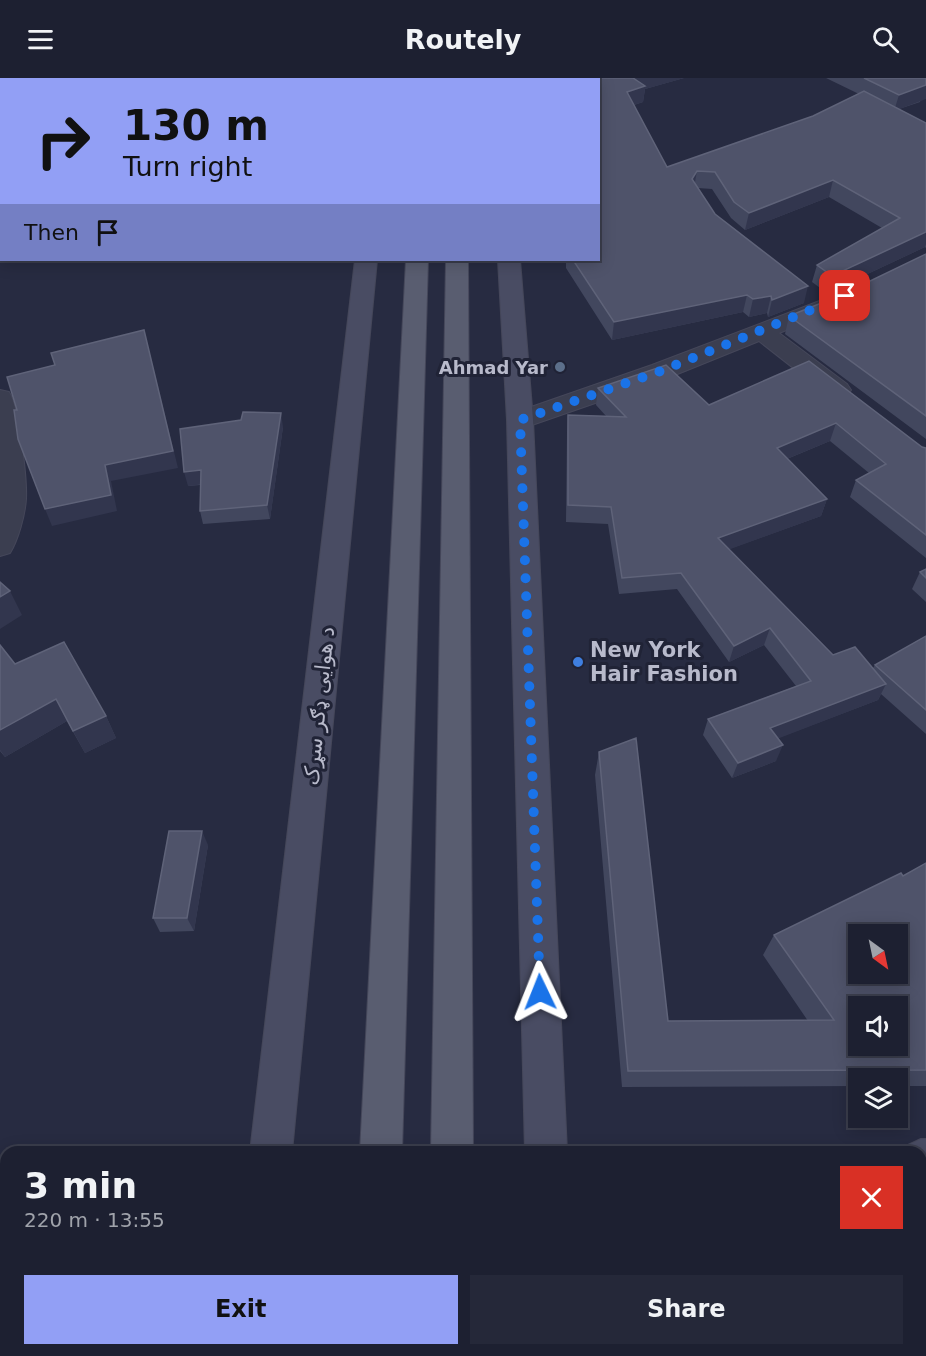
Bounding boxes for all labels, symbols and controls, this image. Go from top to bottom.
icon: menu [24,23,57,56]
icon: search [869,23,902,56]
text: Routely [405,24,521,55]
text: 130 m [123,101,269,150]
icon: right [24,102,102,180]
text: Turn right [123,151,252,182]
icon: arrive [91,216,124,249]
text: Then [24,220,79,245]
pin [819,270,870,321]
icon: arrive [828,279,861,312]
place label: Ahmad Yar [439,357,548,378]
marker: Ahmad Yar [553,360,567,374]
street label: د هوایی ډګر سړک [299,625,340,787]
place label: New York Hair Fashion [590,638,738,686]
marker: New York Hair Fashion [571,655,585,669]
north arrow [848,924,908,984]
map controls [848,924,908,1128]
position arrow [508,960,572,1024]
button: sound [848,996,908,1056]
button: layers [848,1068,908,1128]
text: 3 min [24,1165,137,1206]
button: close [840,1166,903,1229]
text: 220 m · 13:55 [24,1208,165,1232]
button: Exit [24,1275,458,1344]
button: Share [470,1275,903,1344]

